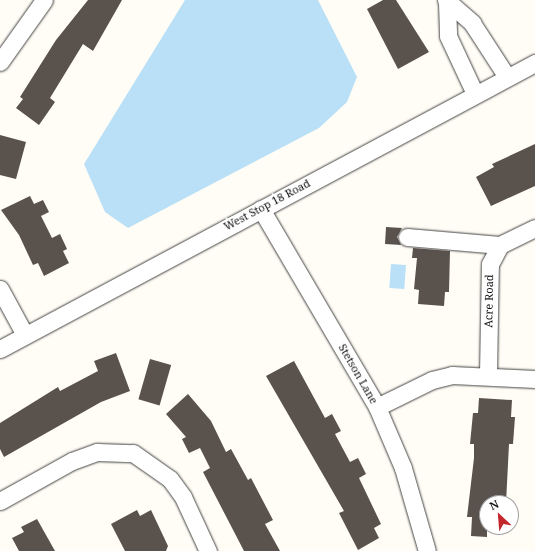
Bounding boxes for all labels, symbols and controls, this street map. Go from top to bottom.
street label: West Stop 18 Road [222,177,312,233]
street label: Acre Road [482,274,496,328]
street label: Stetson Lane [336,342,380,406]
north arrow [479,495,519,535]
text: N [487,496,501,513]

